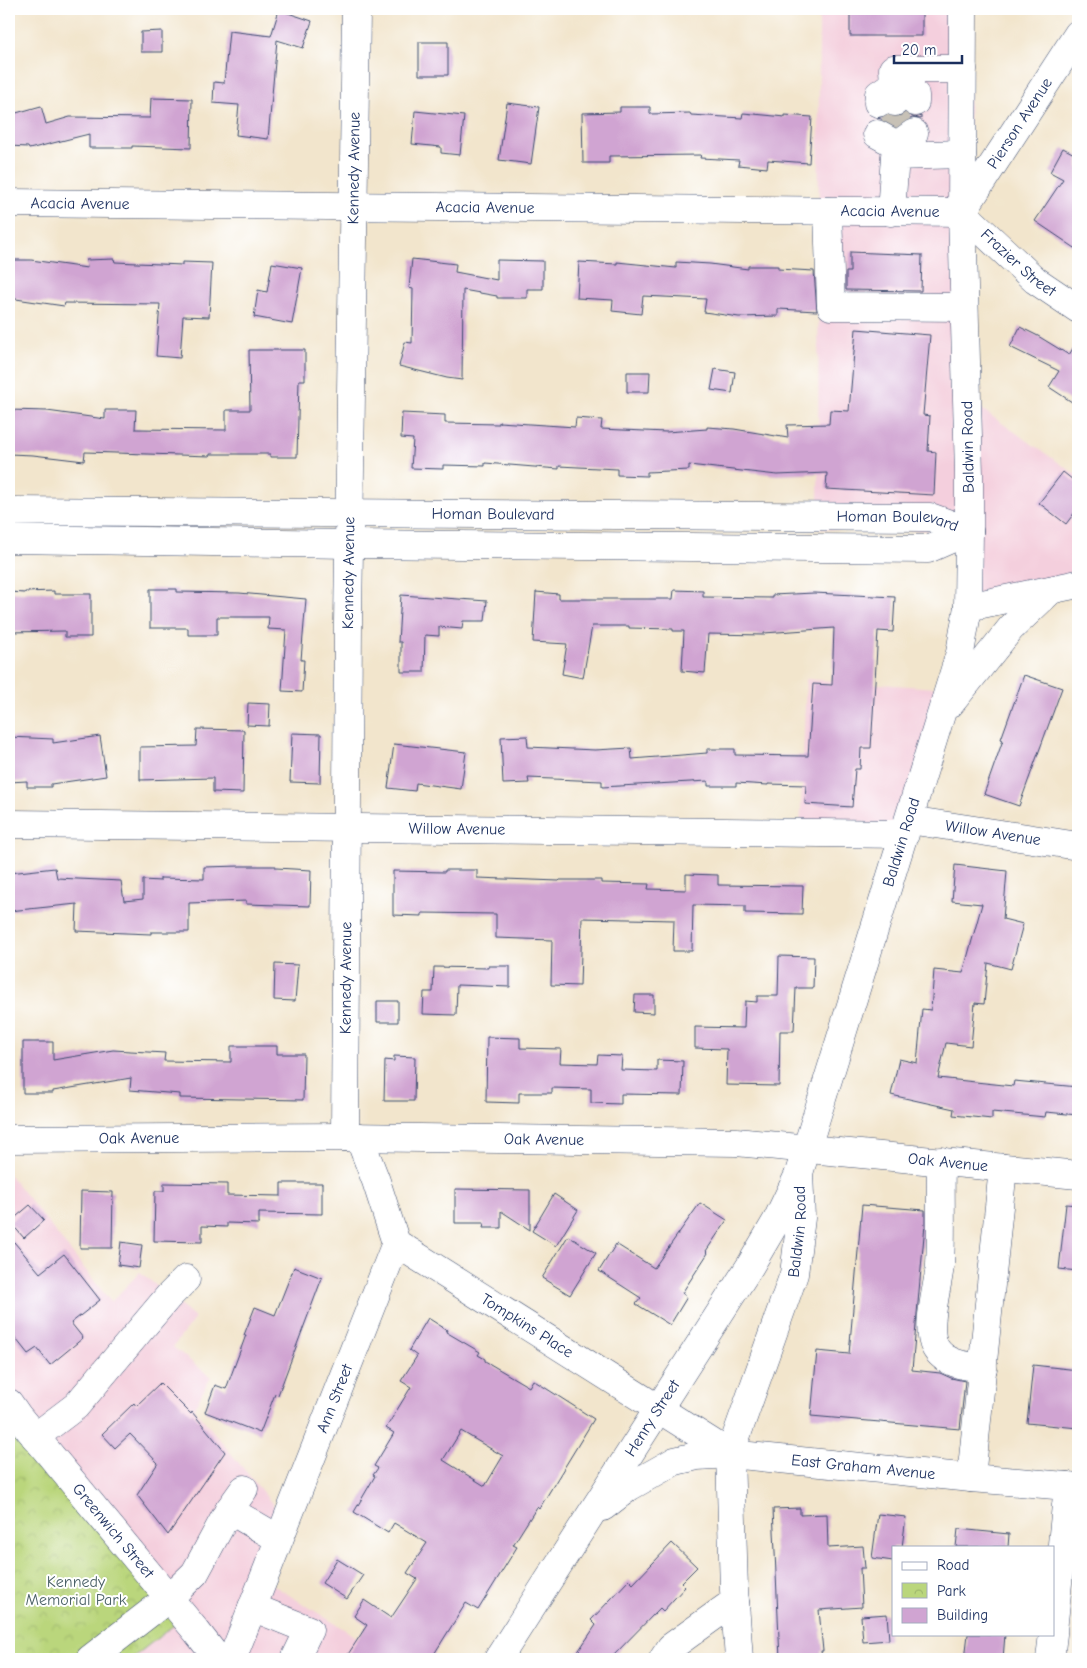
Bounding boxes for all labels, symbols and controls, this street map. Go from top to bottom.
scale bar [894,32,962,64]
text: 20 m [902,41,936,59]
street label: Pierson Avenue [984,74,1056,172]
street label: Kennedy Avenue [344,112,364,224]
street label: Acacia Avenue [30,194,130,213]
street label: Acacia Avenue [435,198,535,217]
street label: Acacia Avenue [840,202,940,221]
street label: Frazier Street [977,225,1060,301]
street label: Baldwin Road [958,401,978,493]
street label: Homan Boulevard [431,505,554,524]
street label: Homan Boulevard [836,507,961,535]
street label: Kennedy Avenue [339,517,358,629]
street label: Baldwin Road [879,796,924,889]
street label: Willow Avenue [944,817,1042,849]
street label: Willow Avenue [409,819,505,839]
street label: Kennedy Avenue [337,922,355,1034]
street label: Oak Avenue [99,1129,179,1147]
street label: Oak Avenue [504,1130,584,1149]
street label: Oak Avenue [907,1150,989,1175]
street label: Baldwin Road [785,1185,810,1278]
street label: Tompkins Place [477,1290,577,1362]
street label: Ann Street [313,1361,357,1436]
street label: Henry Street [621,1376,684,1460]
street label: East Graham Avenue [790,1451,936,1483]
street label: Greenwich Street [69,1480,158,1582]
legend [892,1546,1054,1636]
text: Road [937,1556,969,1574]
park label: Kennedy Memorial Park [26,1573,127,1609]
text: Park [937,1582,966,1600]
text: Building [937,1606,988,1624]

